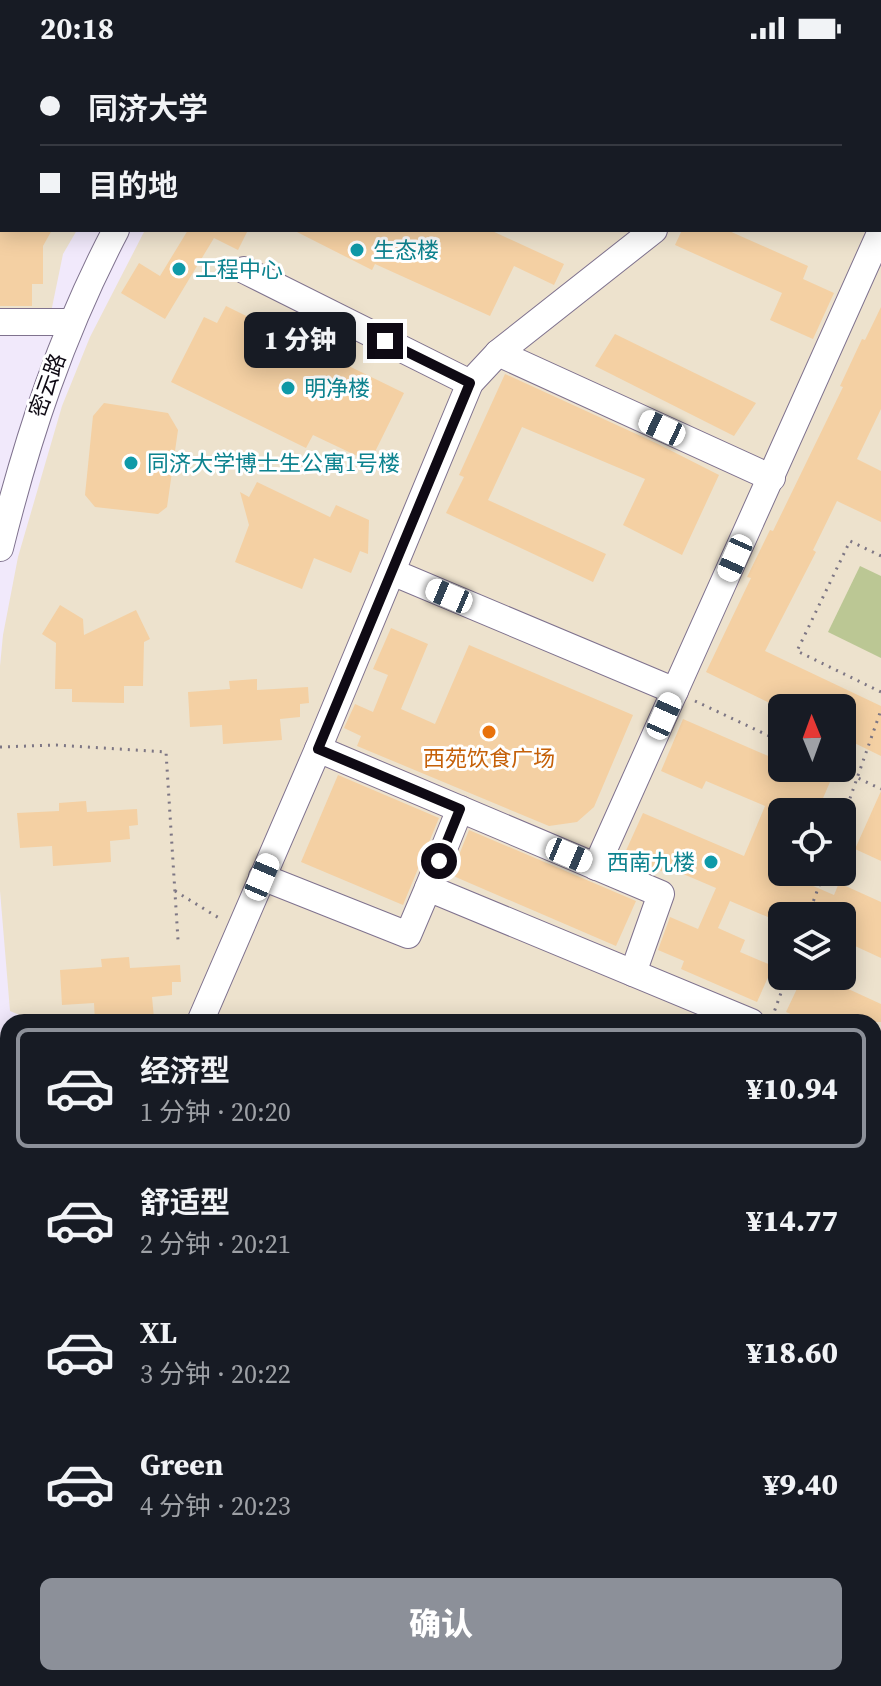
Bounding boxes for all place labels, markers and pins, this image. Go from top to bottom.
place label: 生态楼 [373,235,439,265]
marker: 生态楼 [348,241,366,259]
place label: 工程中心 [195,254,283,284]
marker: 工程中心 [170,260,188,278]
place label: 明净楼 [304,373,370,403]
marker: 明净楼 [279,379,297,397]
place label: 同济大学博士生公寓1号楼 [147,448,400,478]
marker: 同济大学博士生公寓1号楼 [122,454,140,472]
marker: 西苑饮食广场 [480,723,498,741]
place label: 西苑饮食广场 [423,743,555,773]
place label: 西南九楼 [607,847,695,877]
marker: 西南九楼 [702,853,720,871]

